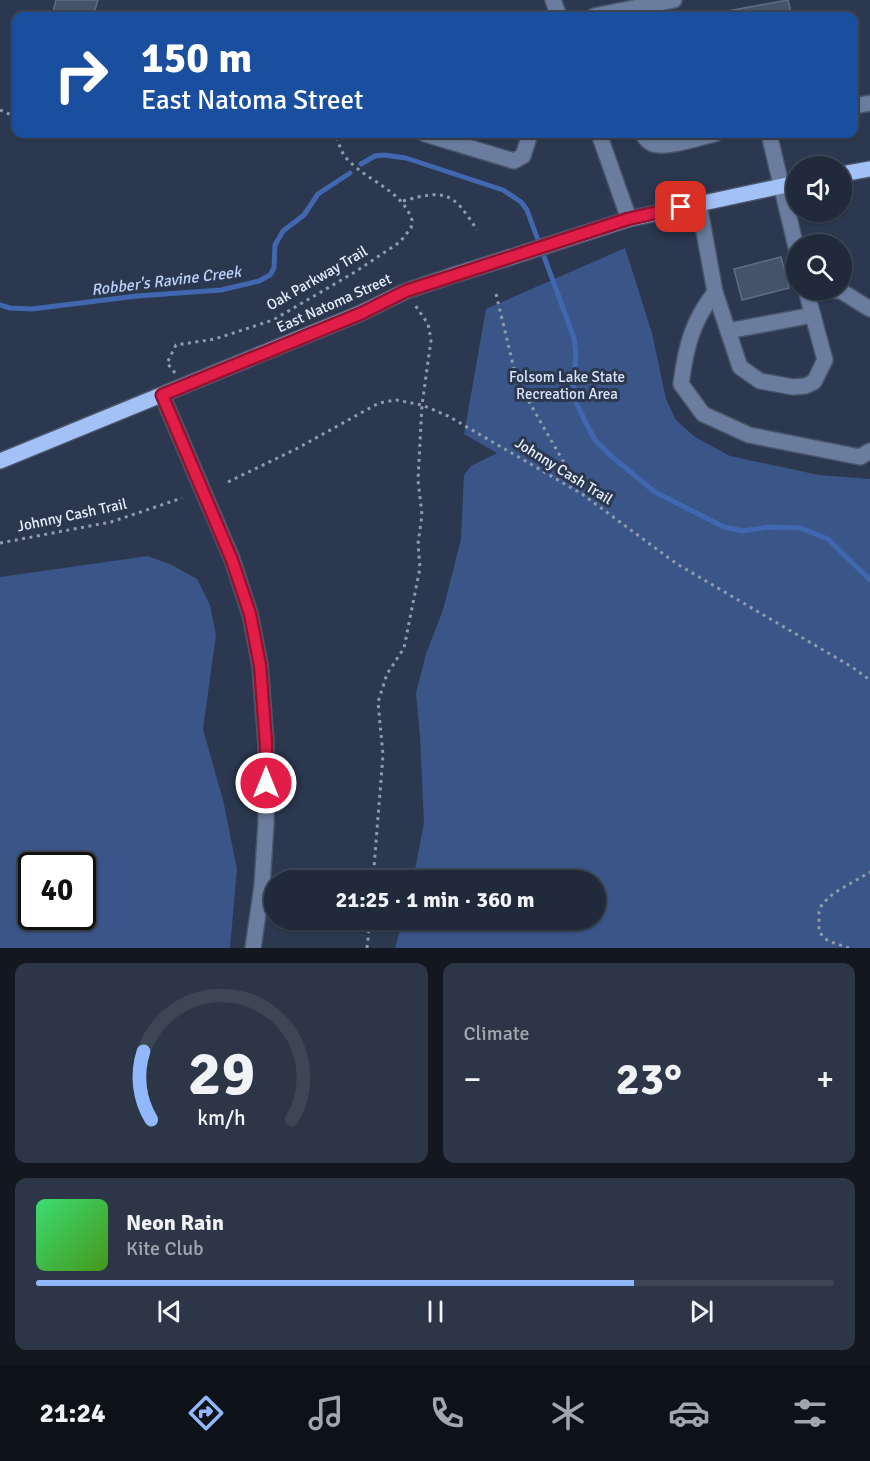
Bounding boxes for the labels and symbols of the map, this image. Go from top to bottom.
pin [655,181,706,232]
street label: Oak Parkway Trail [263,242,371,314]
water label: Robber's Ravine Creek [90,262,244,300]
street label: East Natoma Street [274,270,394,336]
park label: Folsom Lake State Recreation Area [509,368,625,403]
street label: Johnny Cash Trail [512,434,616,508]
street label: Johnny Cash Trail [15,495,129,535]
position arrow [234,751,298,815]
speed limit sign: 40 [18,852,96,930]

